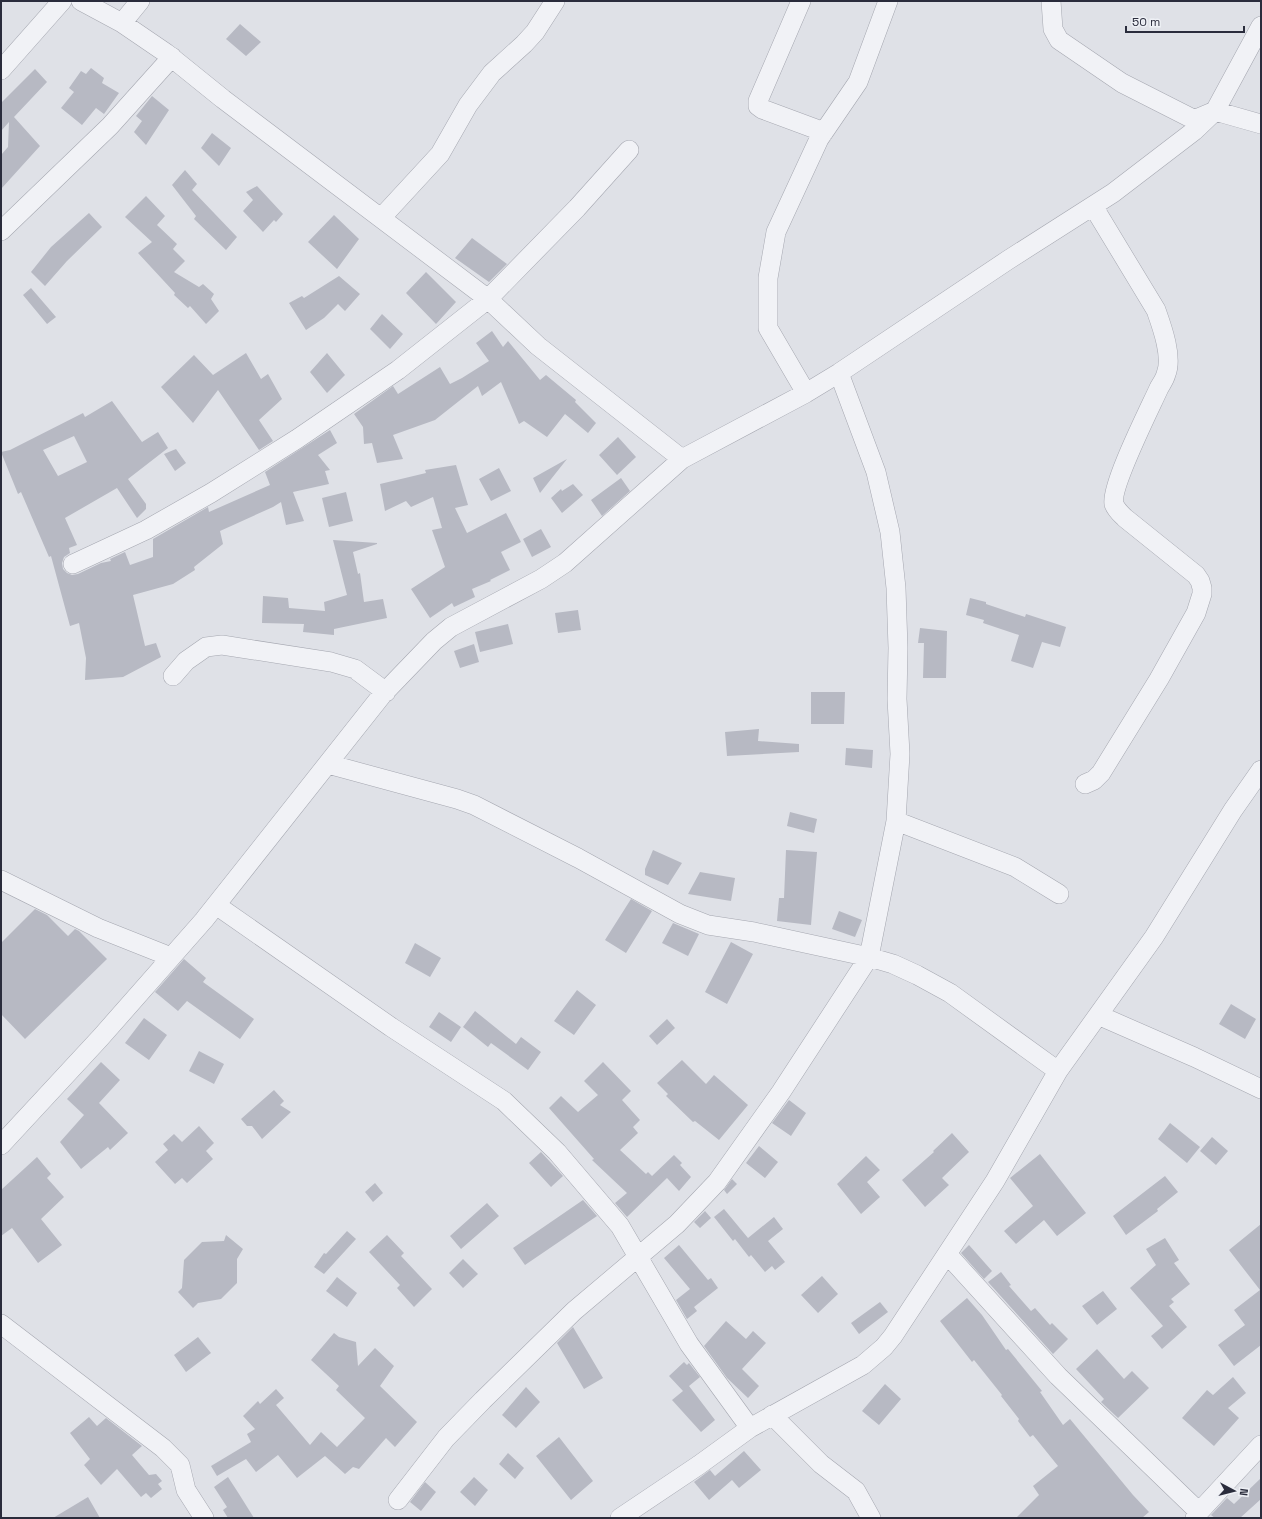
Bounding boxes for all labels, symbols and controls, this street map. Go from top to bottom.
scale bar [1126,8,1244,34]
text: 50 m [1132,14,1160,30]
north arrow [1214,1471,1254,1511]
text: N [1237,1488,1251,1497]

